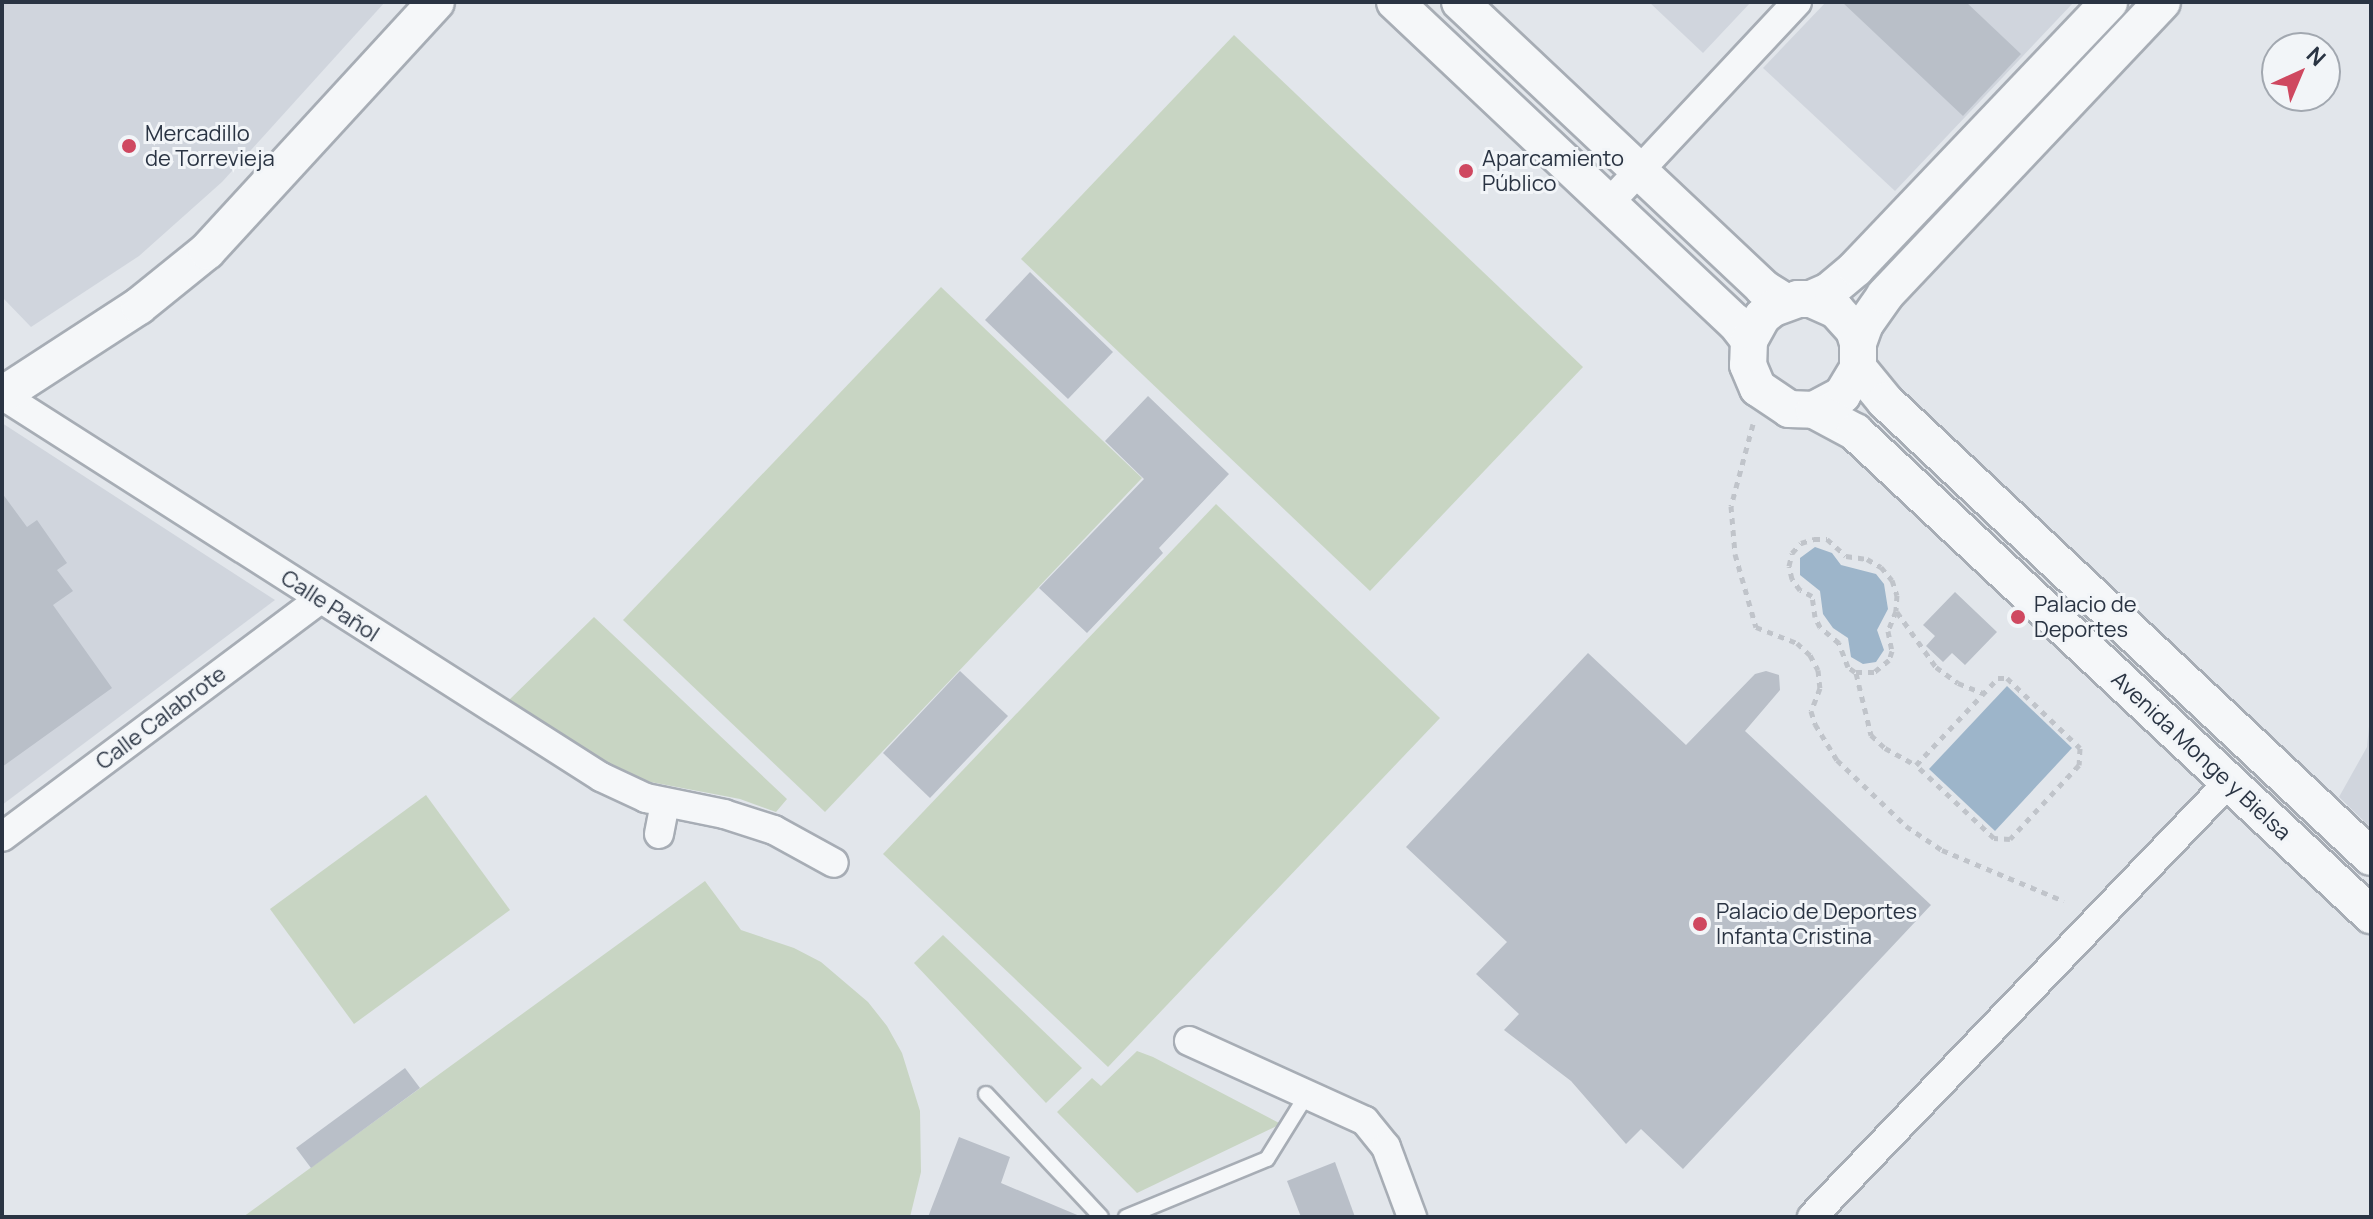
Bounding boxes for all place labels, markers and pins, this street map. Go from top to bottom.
place label: Mercadillo de Torrevieja [145,120,275,172]
marker: Mercadillo de Torrevieja [120,137,138,155]
place label: Aparcamiento Público [1482,145,1624,196]
marker: Aparcamiento Público [1457,162,1475,180]
place label: Palacio de Deportes [2034,591,2137,642]
marker: Palacio de Deportes [2009,608,2027,626]
place label: Palacio de Deportes Infanta Cristina [1716,898,1917,950]
marker: Palacio de Deportes Infanta Cristina [1691,915,1709,933]

